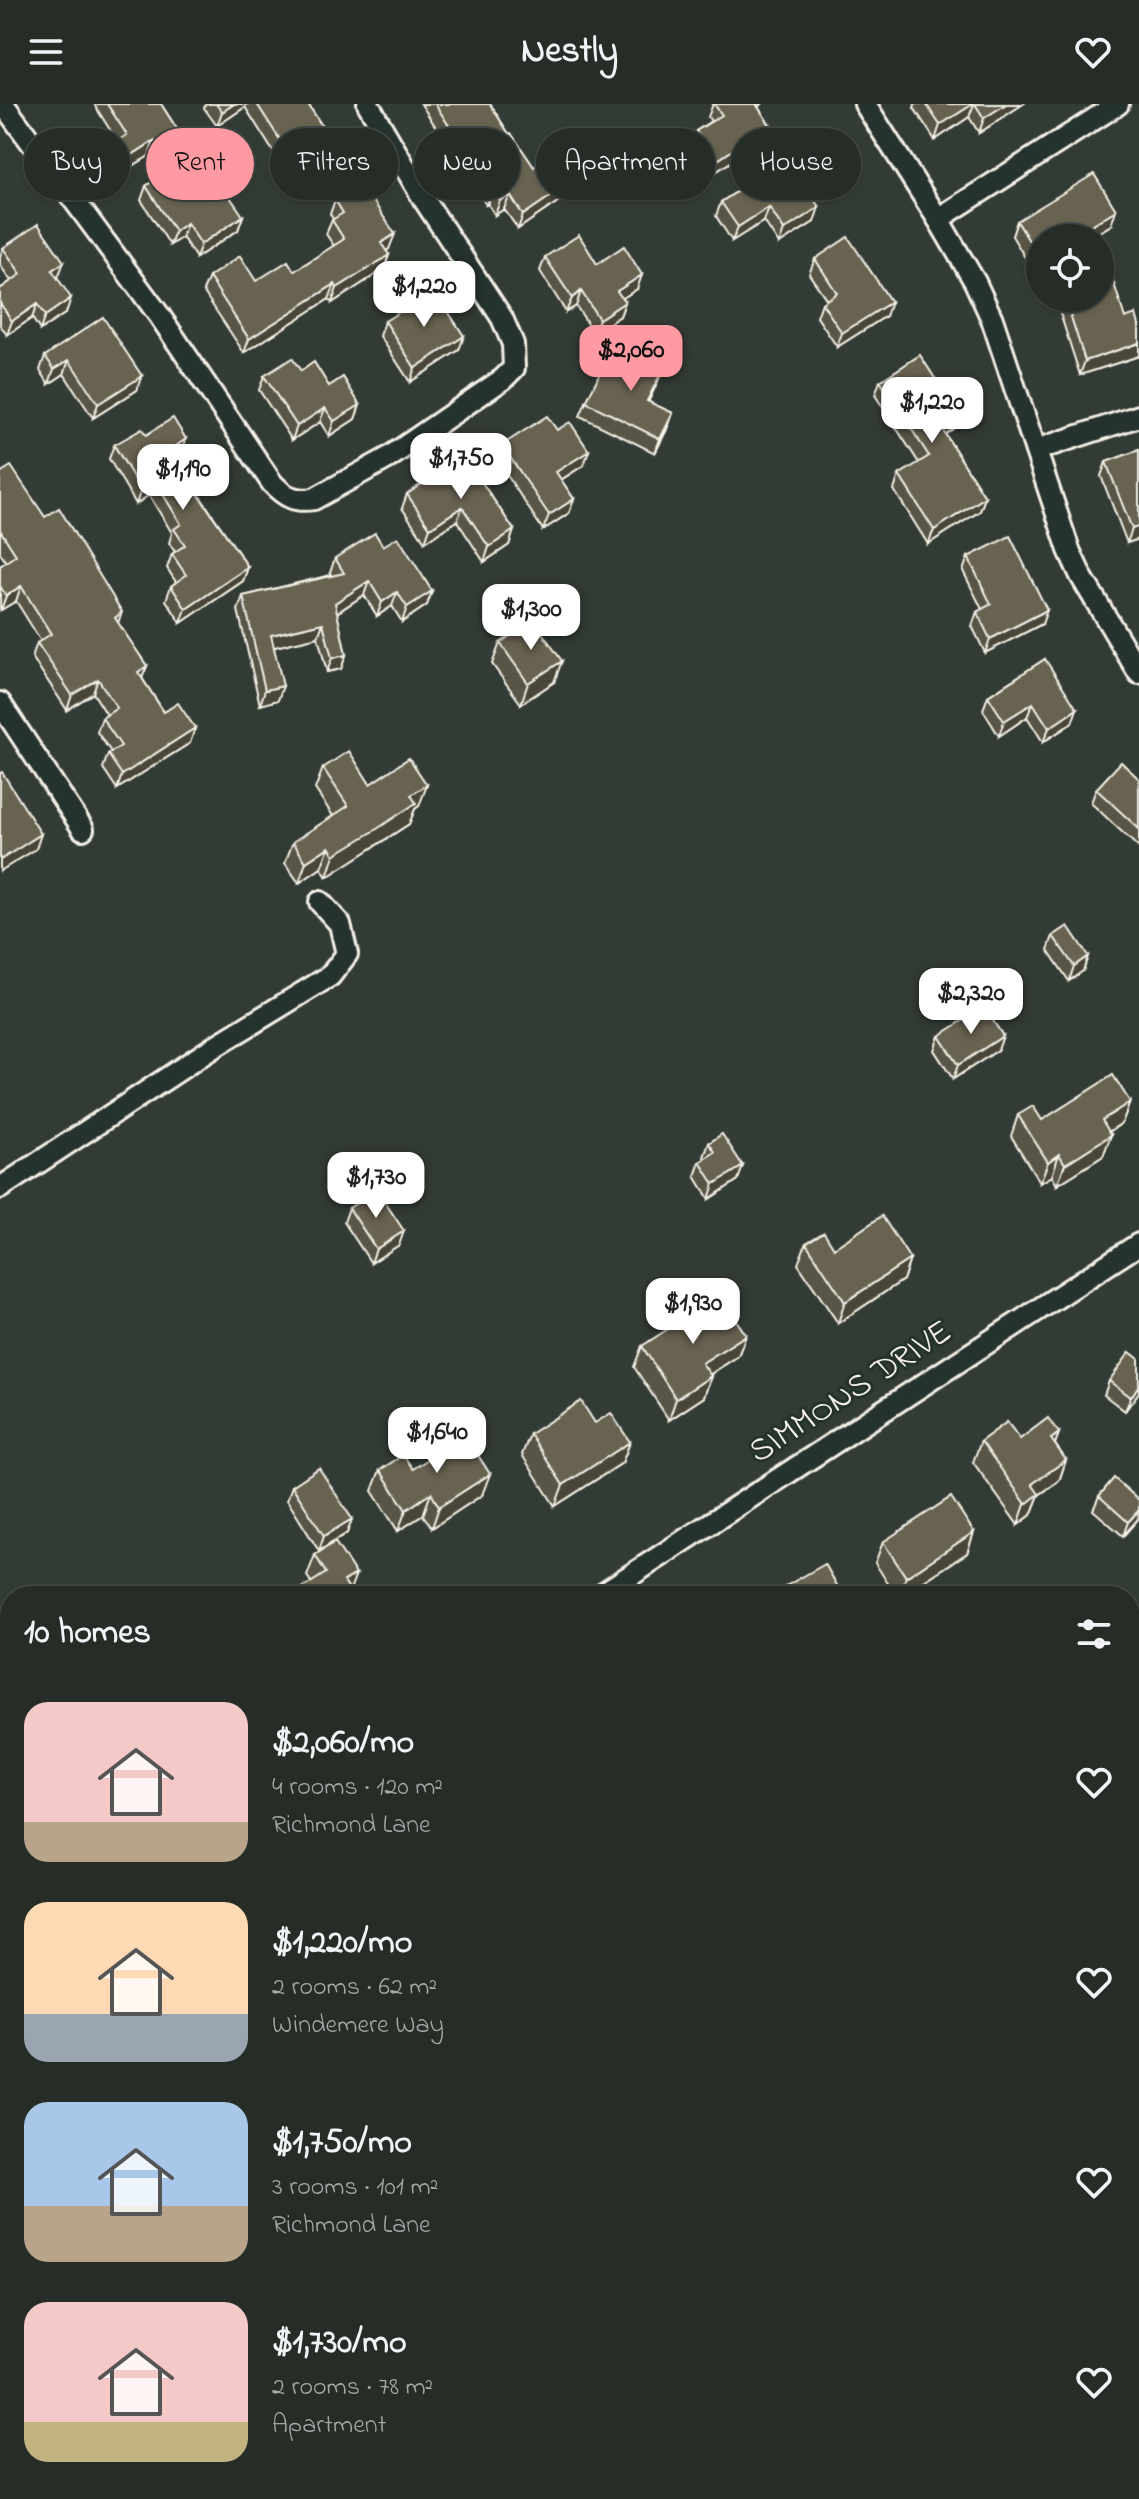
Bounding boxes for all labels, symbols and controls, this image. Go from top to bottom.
text: Nestly [521,26,618,79]
icon: menu [24,30,68,74]
icon: heart [1071,30,1115,74]
chip: Buy [24,128,130,200]
chip: Rent [146,128,254,200]
chip: Filters [270,128,398,200]
chip: New [414,128,520,200]
chip: Apartment [536,128,715,200]
chip: House [731,128,861,200]
map controls [1026,224,1114,312]
button: locate [1026,224,1114,312]
pin: $1,220 [359,261,489,329]
text: $1,220 [391,268,457,306]
pin: $2,060 [566,325,696,393]
text: $2,060 [597,332,665,370]
pin: $1,220 [867,377,997,445]
text: $1,220 [899,384,965,422]
pin: $1,750 [396,433,526,501]
text: $1,750 [428,440,494,478]
pin: $1,190 [118,444,248,512]
text: $1,190 [155,451,211,489]
pin: $1,300 [466,584,596,652]
text: $1,300 [500,591,562,629]
pin: $2,320 [906,968,1036,1036]
text: $2,320 [937,975,1005,1013]
pin: $1,730 [311,1152,441,1220]
text: $1,730 [345,1159,407,1197]
pin: $1,930 [628,1278,758,1346]
text: $1,930 [664,1285,722,1323]
street label: SIMMONS DRIVE [740,1309,962,1477]
pin: $1,640 [372,1407,502,1475]
text: $1,640 [406,1414,468,1452]
text: 10 homes [24,1609,151,1659]
icon: filters [1072,1612,1116,1656]
text: $2,060/mo [272,1719,414,1769]
icon: home [88,1734,184,1830]
icon: heart [1072,1760,1116,1804]
text: 4 rooms · 120 m² [272,1769,443,1807]
text: Richmond Lane [272,1807,431,1845]
text: $1,220/mo [272,1919,412,1969]
icon: home [88,1934,184,2030]
icon: heart [1072,1960,1116,2004]
text: 2 rooms · 62 m² [272,1969,437,2007]
text: Windemere Way [272,2007,444,2045]
text: $1,750/mo [272,2119,412,2169]
icon: home [88,2134,184,2230]
icon: heart [1072,2160,1116,2204]
text: 3 rooms · 101 m² [272,2169,438,2207]
text: Richmond Lane [272,2207,431,2245]
text: $1,730/mo [272,2319,407,2369]
icon: home [88,2334,184,2430]
icon: heart [1072,2360,1116,2404]
text: 2 rooms · 78 m² [272,2369,433,2407]
text: Apartment [272,2407,386,2445]

